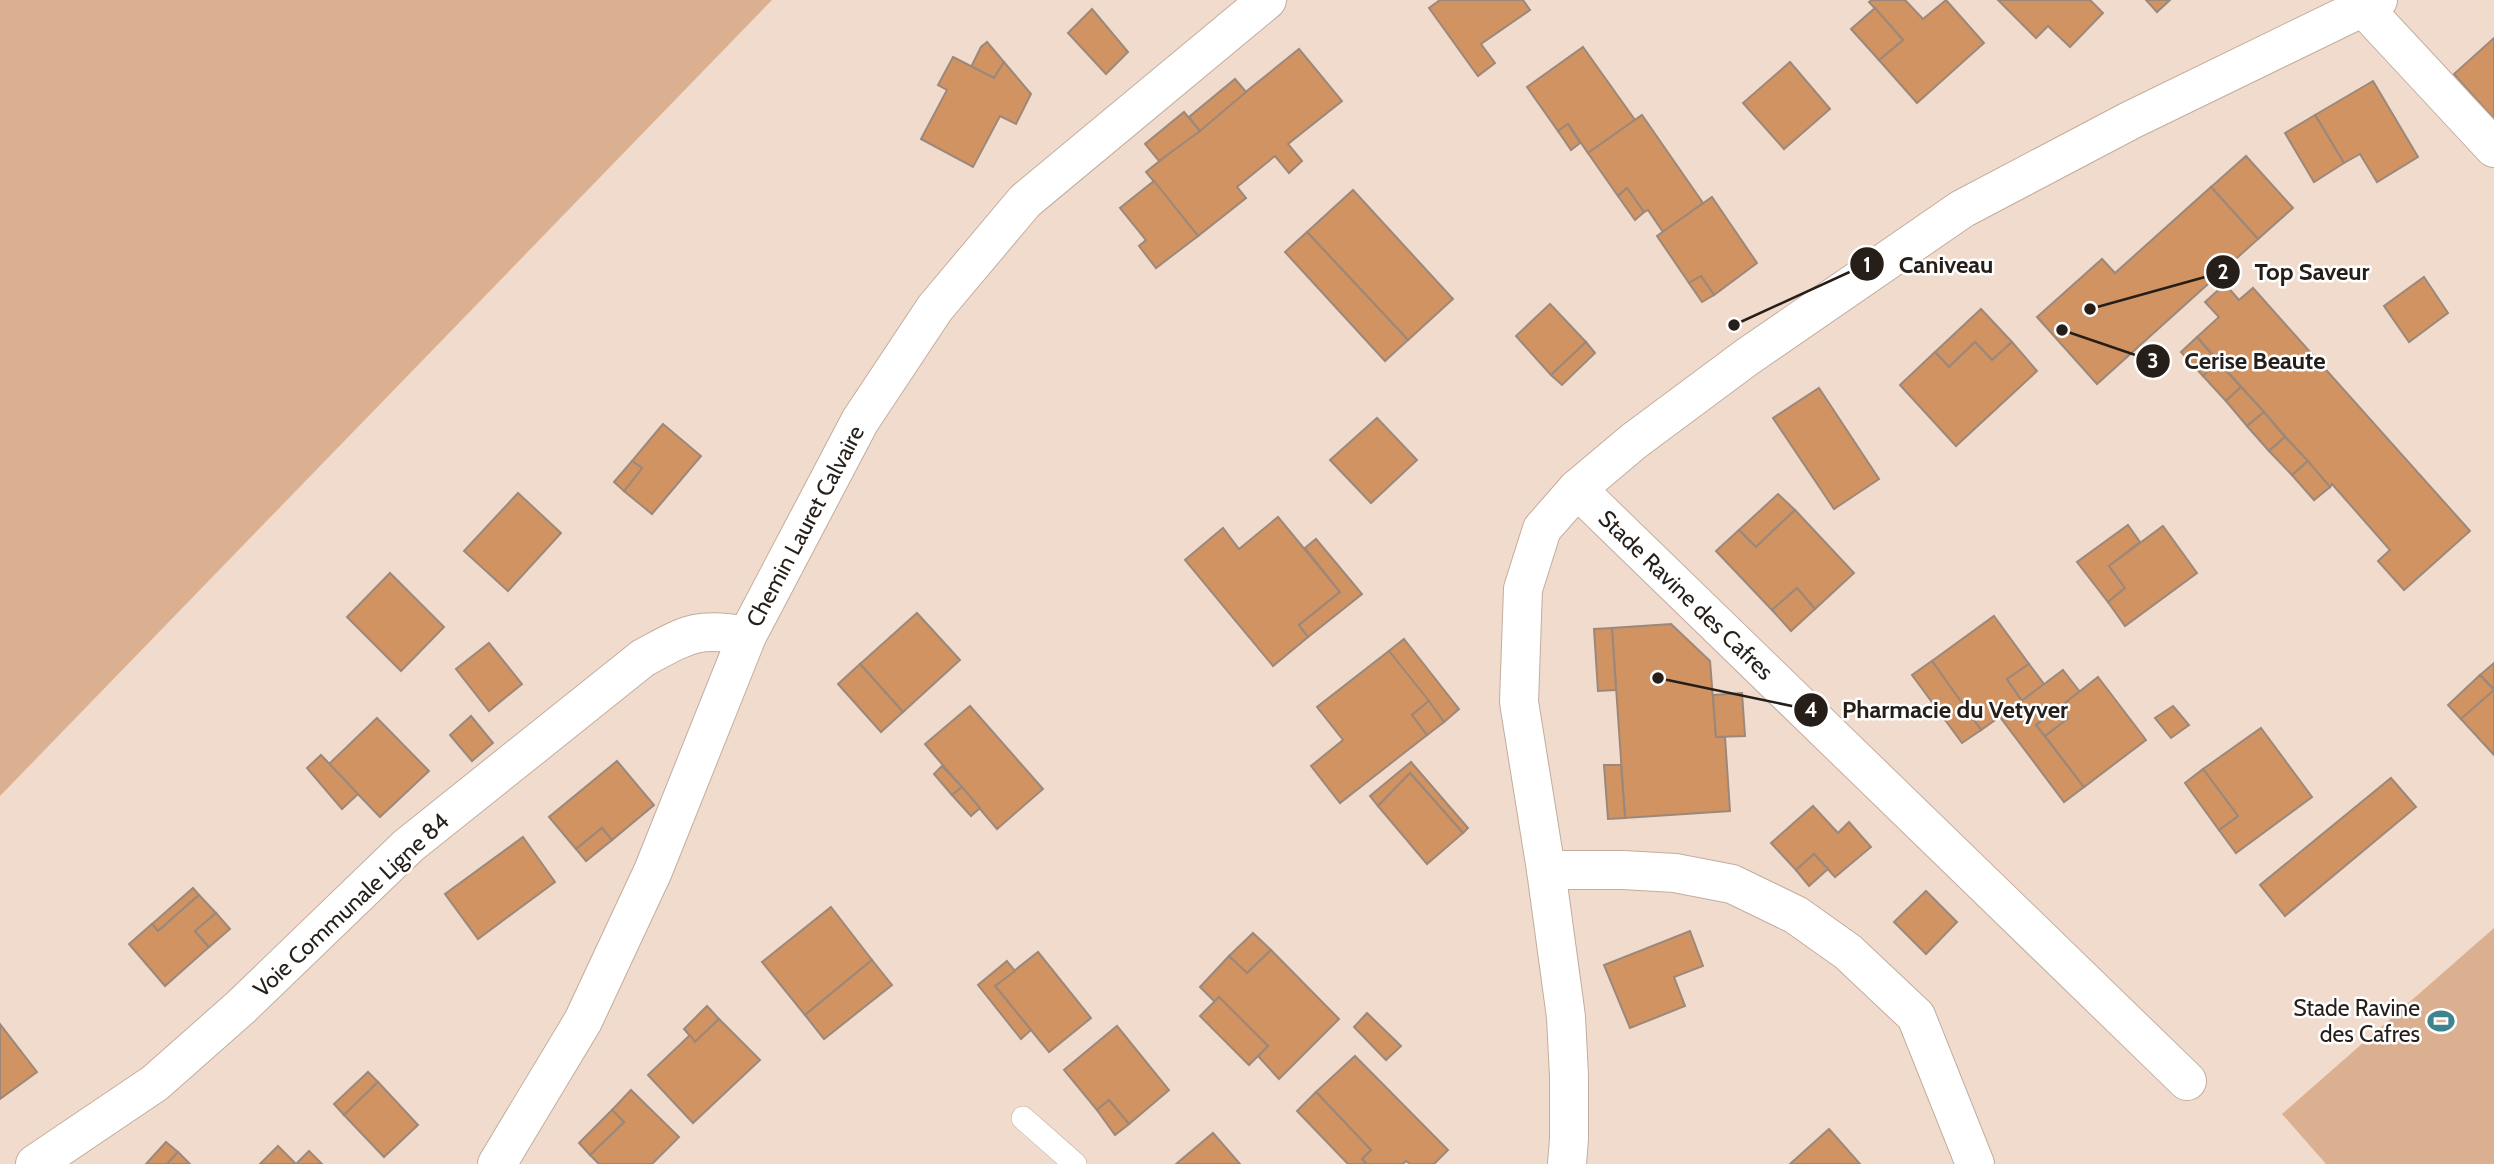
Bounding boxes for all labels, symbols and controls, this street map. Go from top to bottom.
callout: Caniveau [1849,242,2007,287]
callout: Top Saveur [2205,249,2383,294]
text: Caniveau [1899,250,1993,279]
text: 1 [1863,252,1871,277]
text: Top Saveur [2254,257,2370,286]
text: 2 [2217,259,2229,284]
callout: Cerise Beaute [2135,339,2340,384]
text: Cerise Beaute [2184,346,2326,375]
text: 3 [2147,348,2159,373]
street label: Chemin Lauret Calvaire [740,420,870,632]
street label: Stade Ravine des Cafres [1593,504,1779,686]
callout: Pharmacie du Vetyver [1793,687,2082,732]
text: Pharmacie du Vetyver [1842,695,2068,724]
text: 4 [1804,697,1818,722]
street label: Voie Communale Ligne 84 [247,807,455,1003]
place label: Stade Ravine des Cafres [2293,994,2420,1048]
sports icon: Stade Ravine des Cafres [2426,1006,2456,1036]

